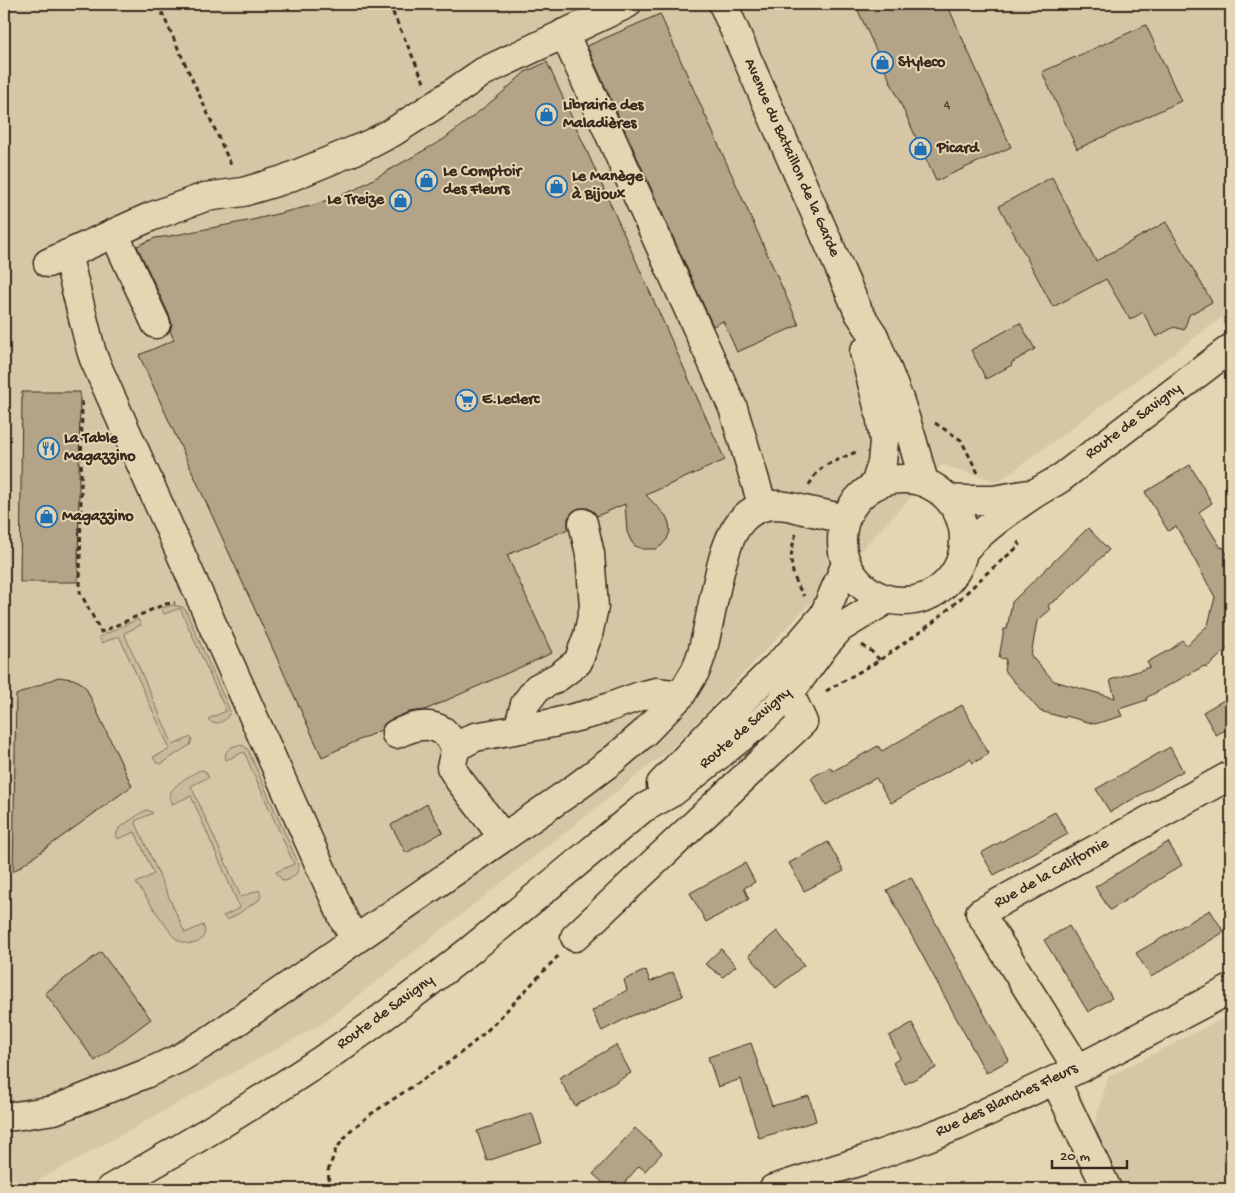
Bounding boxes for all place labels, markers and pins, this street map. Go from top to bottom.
shop icon: Styleco [870,51,894,75]
place label: Styleco [898,54,946,73]
place label: Librairie des Maladières [563,97,645,134]
shop icon: Librairie des Maladières [535,103,559,127]
shop icon: Picard [909,137,933,161]
place label: Picard [936,140,980,159]
place label: Le Comptoir des Fleurs [443,163,523,200]
place label: Le Manège à Bijoux [571,168,644,205]
shop icon: Le Comptoir des Fleurs [415,169,439,193]
shop icon: Le Manège à Bijoux [544,174,568,198]
shop icon: Le Treize [388,188,412,212]
place label: Le Treize [327,191,385,210]
supermarket icon: E.Leclerc [454,388,478,412]
place label: E.Leclerc [482,391,541,410]
place label: La Table Magazzino [64,430,136,467]
restaurant icon: La Table Magazzino [36,436,60,460]
shop icon: Magazzino [34,505,58,529]
place label: Magazzino [62,508,134,527]

